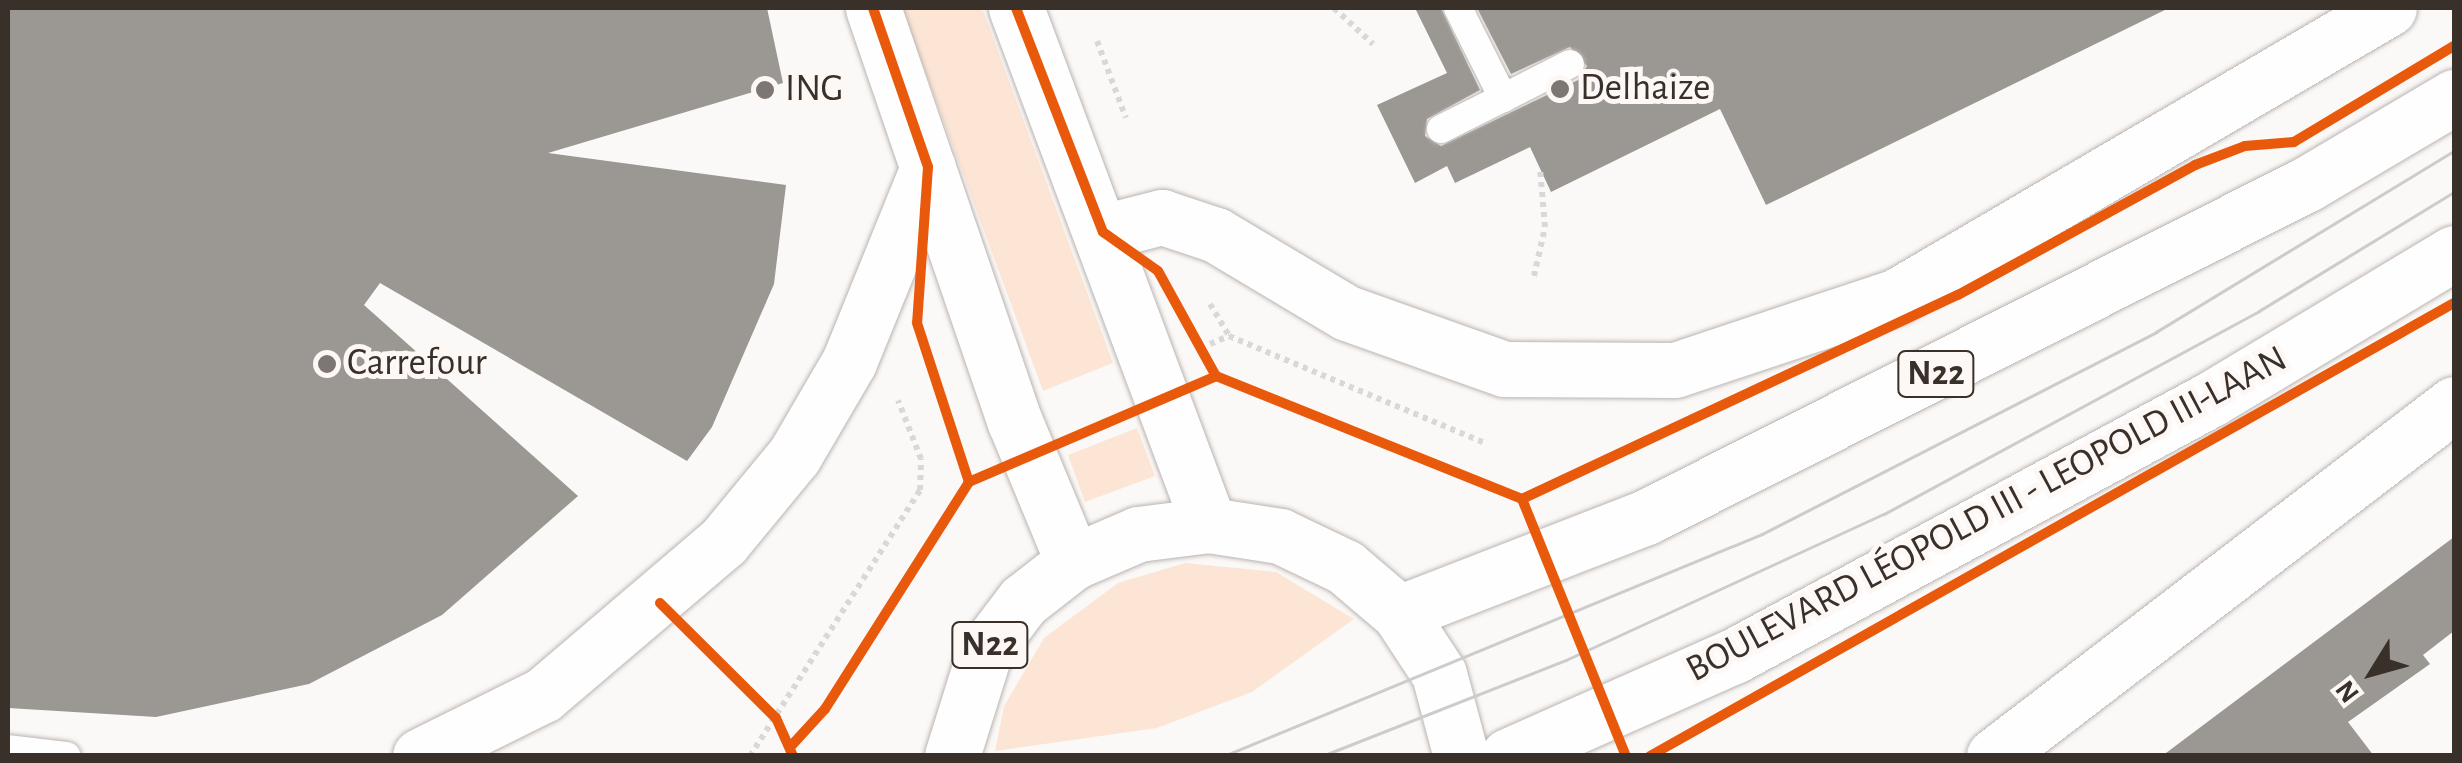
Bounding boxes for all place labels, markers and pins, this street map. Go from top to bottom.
place label: Delhaize [1580,66,1711,112]
place label: ING [785,67,843,113]
marker: Delhaize [1549,78,1571,100]
marker: ING [754,79,776,101]
place label: Carrefour [347,341,487,387]
marker: Carrefour [316,353,338,375]

